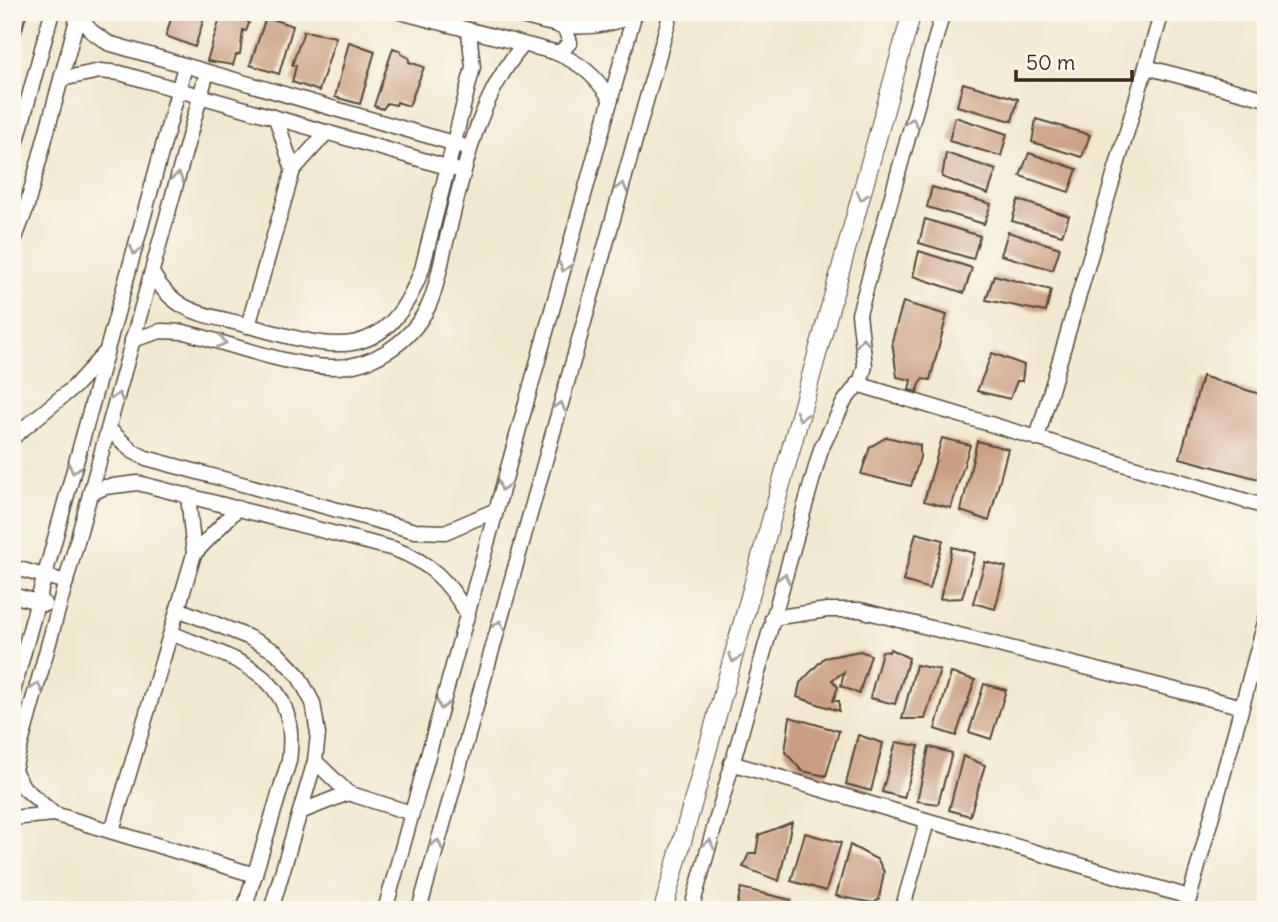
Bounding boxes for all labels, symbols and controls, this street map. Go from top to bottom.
scale bar [1016,38,1131,82]
text: 50 m [1026,49,1075,76]
one-way arrow [904,116,919,128]
one-way arrow [170,172,184,184]
one-way arrow [613,181,628,193]
one-way arrow [855,190,870,202]
one-way arrow [128,244,143,256]
one-way arrow [558,261,573,273]
one-way arrow [216,334,228,348]
one-way arrow [856,337,871,348]
one-way arrow [110,391,124,403]
one-way arrow [552,400,566,412]
one-way arrow [795,409,810,421]
one-way arrow [68,463,82,475]
one-way arrow [497,480,511,492]
one-way arrow [776,572,790,584]
one-way arrow [490,619,505,631]
one-way arrow [727,652,742,664]
one-way arrow [29,681,43,693]
one-way arrow [436,699,450,711]
one-way arrow [429,838,443,850]
one-way arrow [701,838,716,850]

